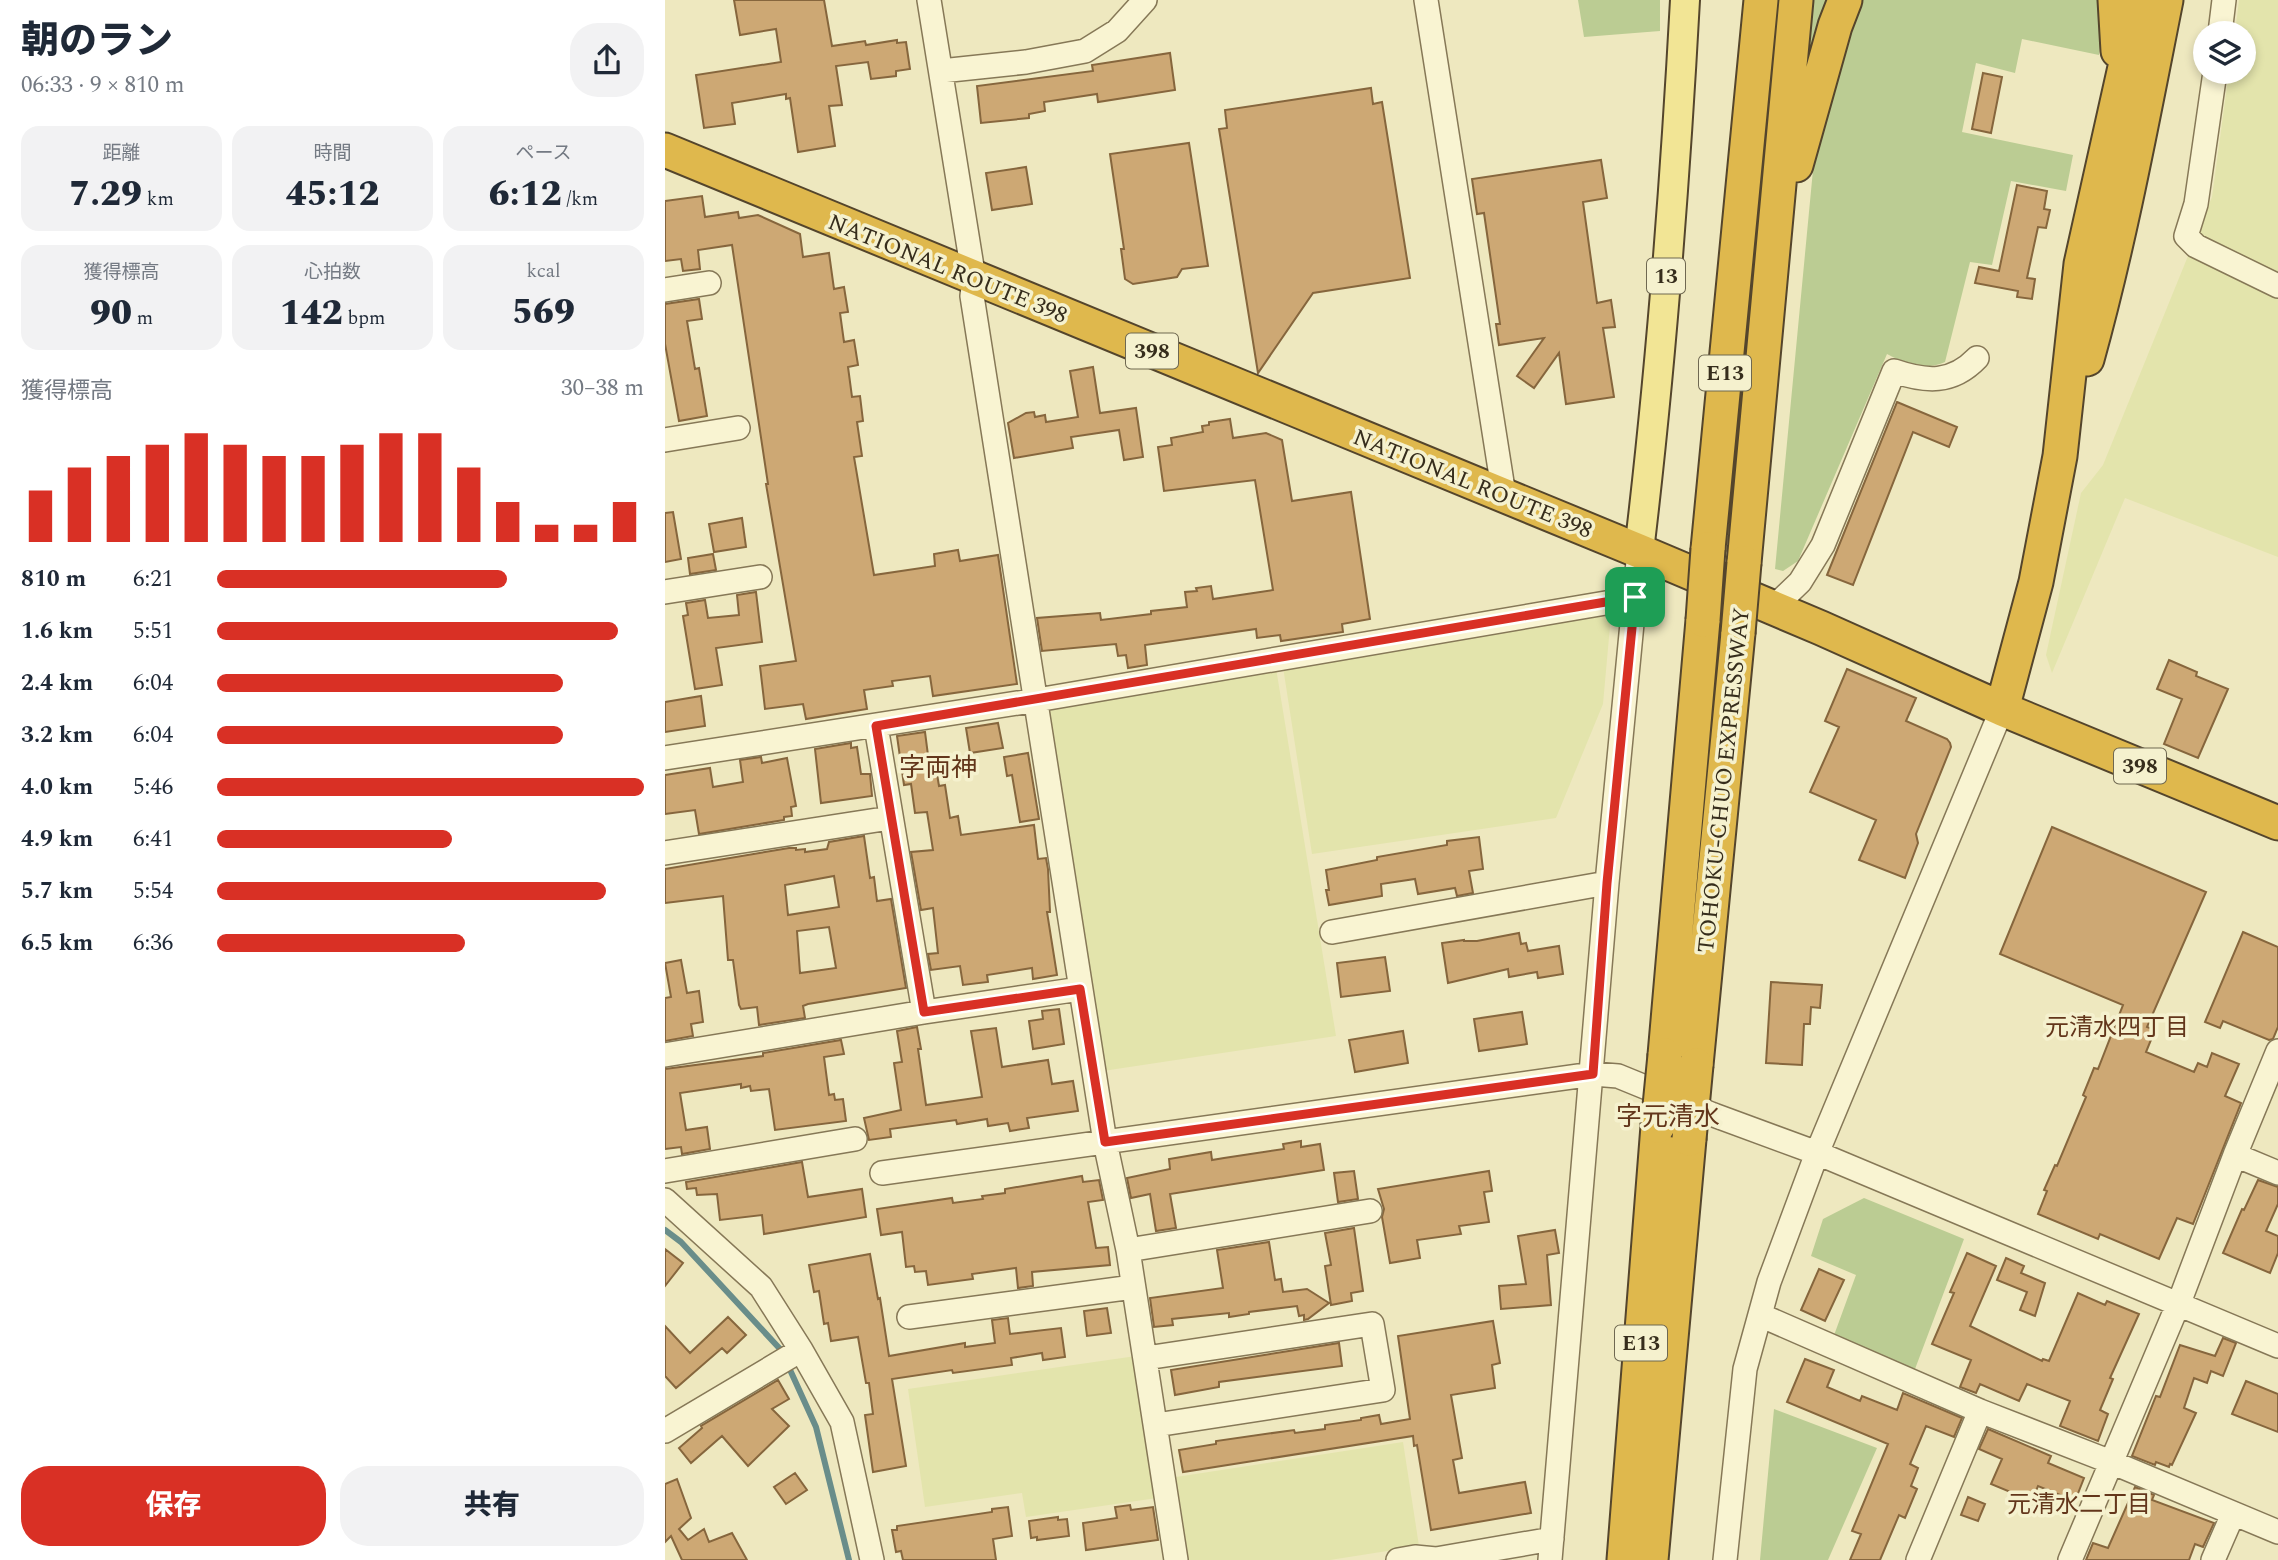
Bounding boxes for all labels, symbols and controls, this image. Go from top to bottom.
text: 朝のラン [21,13,173,71]
map controls [2193,21,2256,84]
button: layers [2193,21,2256,84]
button: share [570,23,644,97]
text: 06:33 · 9 × 810 m [21,68,185,103]
text: 距離 [102,139,141,168]
text: 時間 [313,139,352,168]
text: ペース [515,139,572,168]
text: 7.29 [69,168,142,221]
text: 45:12 [286,168,379,221]
text: 6:12 [489,168,562,221]
text: km [142,185,174,214]
text: /km [562,185,598,214]
street label: NATIONAL ROUTE 398 [822,205,1072,333]
text: kcal [526,257,561,286]
text: 獲得標高 [83,258,160,287]
text: 心拍数 [304,258,361,287]
road number: 13 [1647,258,1685,294]
text: 569 [512,286,575,339]
text: 90 [90,287,132,340]
text: 142 [280,287,343,340]
text: m [132,304,153,333]
text: bpm [343,304,385,333]
road number: 398 [1126,334,1178,368]
road number: E13 [1699,356,1751,390]
text: 30–38 m [561,371,644,406]
text: 獲得標高 [21,374,113,409]
street label: NATIONAL ROUTE 398 [1347,420,1597,548]
text: 810 m [21,562,86,597]
text: 6:21 [133,562,173,597]
pin [1605,567,1665,627]
icon: arrive [1616,578,1654,616]
street label: TOHOKU-CHUO EXPRESSWAY [1689,606,1760,955]
text: 1.6 km [21,614,93,649]
text: 5:51 [133,614,173,649]
text: 2.4 km [21,666,93,701]
text: 6:04 [133,666,173,701]
text: 3.2 km [21,718,93,753]
text: 6:04 [133,718,173,753]
district label: 字両神 [899,748,977,788]
road number: 398 [2114,748,2166,784]
text: 4.0 km [21,770,93,805]
text: 5:46 [133,770,173,805]
text: 4.9 km [21,822,93,857]
text: 6:41 [133,822,173,857]
text: 5.7 km [21,874,93,909]
text: 5:54 [133,874,173,909]
text: 6.5 km [21,926,93,961]
text: 6:36 [133,926,173,961]
district label: 元清水四丁目 [2045,1010,2189,1046]
district label: 字元清水 [1616,1097,1720,1137]
road number: E13 [1615,1326,1667,1360]
button: 保存 [21,1466,326,1546]
button: 共有 [340,1466,644,1546]
district label: 元清水二丁目 [2007,1487,2151,1523]

